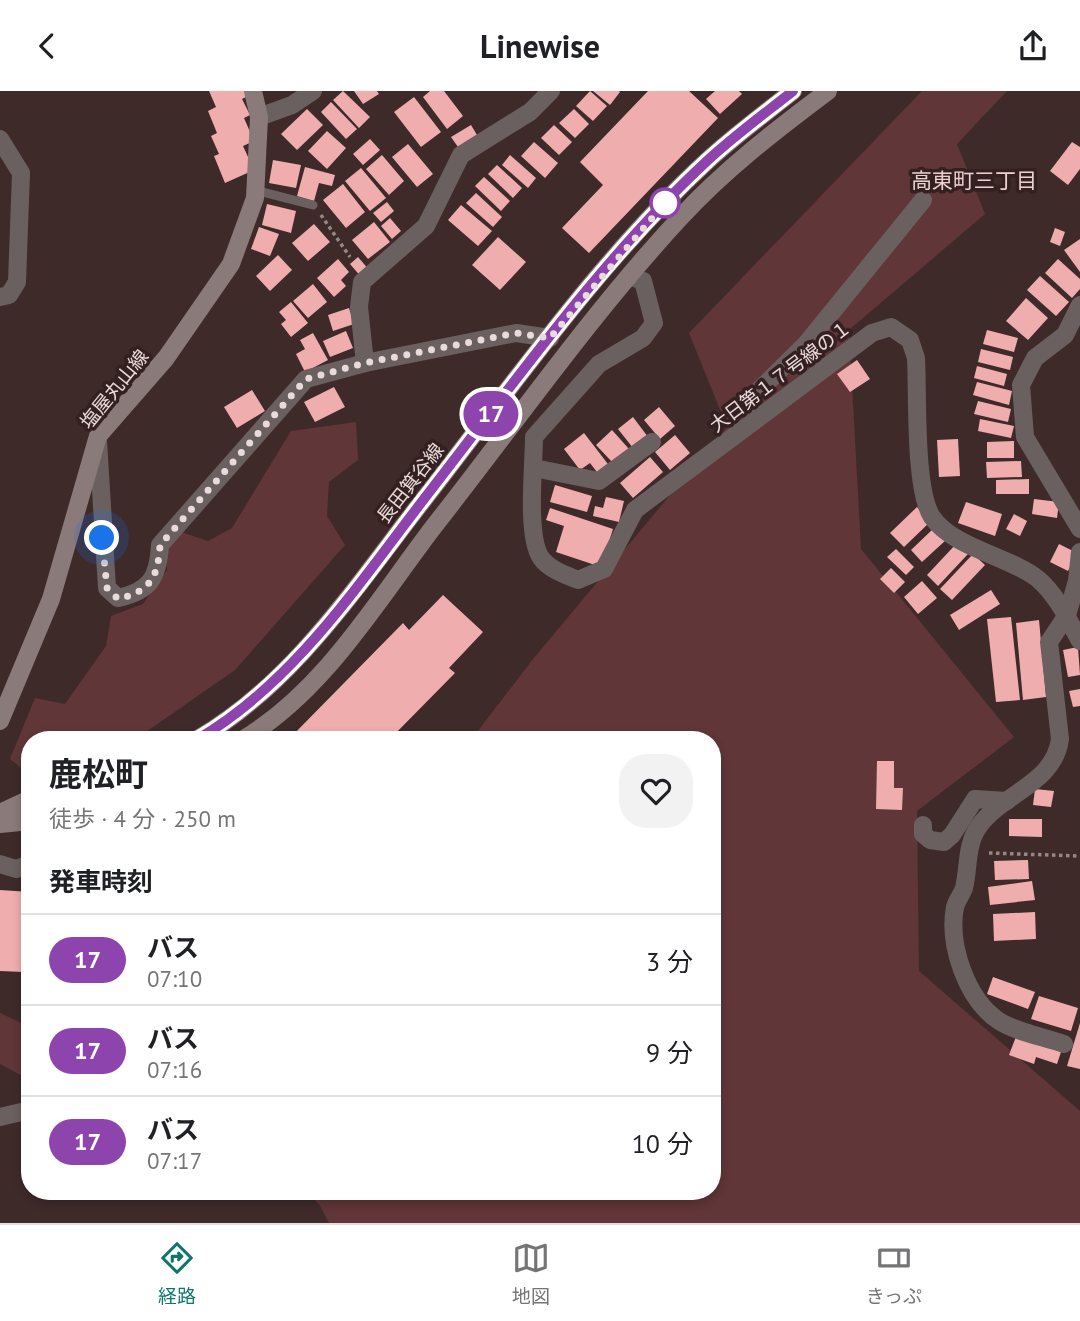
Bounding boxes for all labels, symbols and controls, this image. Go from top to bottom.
text: Linewise [480,25,600,67]
icon: back [28,27,66,65]
icon: share [1014,27,1052,65]
district label: 高東町三丁目 [911,167,1037,194]
unlabelled marker [650,188,680,218]
street label: 大日第１７号線の１ [704,315,856,437]
street label: 塩屋丸山線 [75,345,153,433]
line badge: 17 [460,391,522,437]
text: 17 [477,398,505,429]
street label: 長田箕谷線 [371,438,449,528]
your location [84,520,119,555]
text: 鹿松町 [49,752,148,795]
button: heart [619,754,693,828]
text: 徒歩 · 4 分 · 250 m [49,804,236,833]
text: 発車時刻 [49,865,153,898]
text: バス [147,931,199,964]
text: 17 [74,944,101,975]
text: 3 分 [646,945,693,978]
text: 07:10 [147,964,202,993]
text: バス [147,1022,199,1055]
text: 17 [74,1035,101,1066]
text: 9 分 [646,1036,693,1069]
text: 07:16 [147,1055,202,1084]
text: バス [147,1113,199,1146]
text: 17 [74,1126,101,1157]
text: 10 分 [632,1127,693,1160]
text: 07:17 [147,1146,202,1175]
tab: 経路 [158,1239,196,1308]
tab: 地図 [512,1239,550,1308]
tab: きっぷ [866,1239,922,1308]

